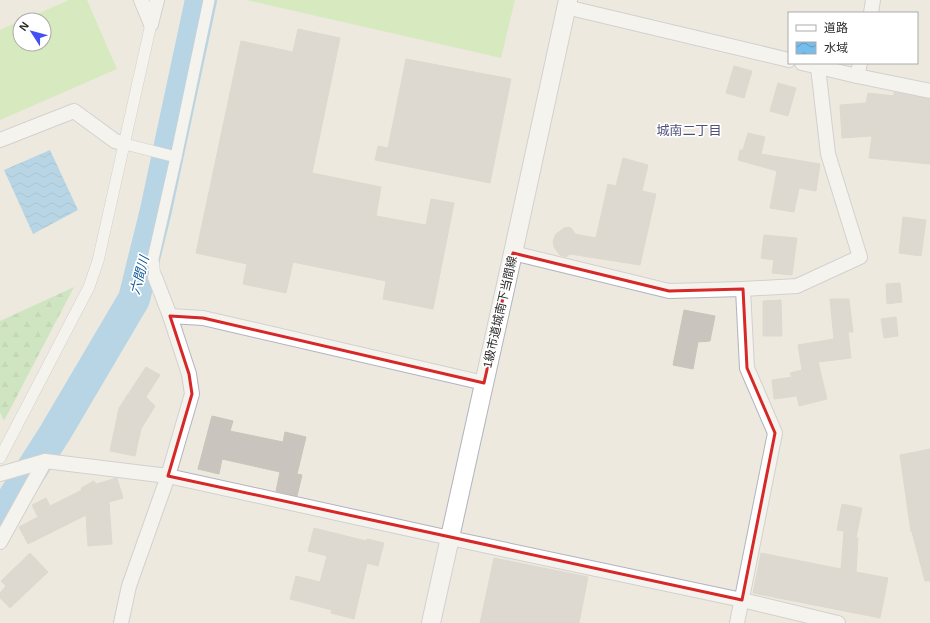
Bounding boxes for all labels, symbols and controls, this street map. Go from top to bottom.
north arrow [12,12,52,52]
legend [788,12,918,64]
text: N [17,19,31,33]
text: 道路 [824,21,848,35]
text: 水域 [824,41,848,55]
district label: 城南二丁目 [656,123,722,138]
water label: 六間川 [127,252,152,296]
street label: 1級市道城南下当間線 [480,255,520,369]

